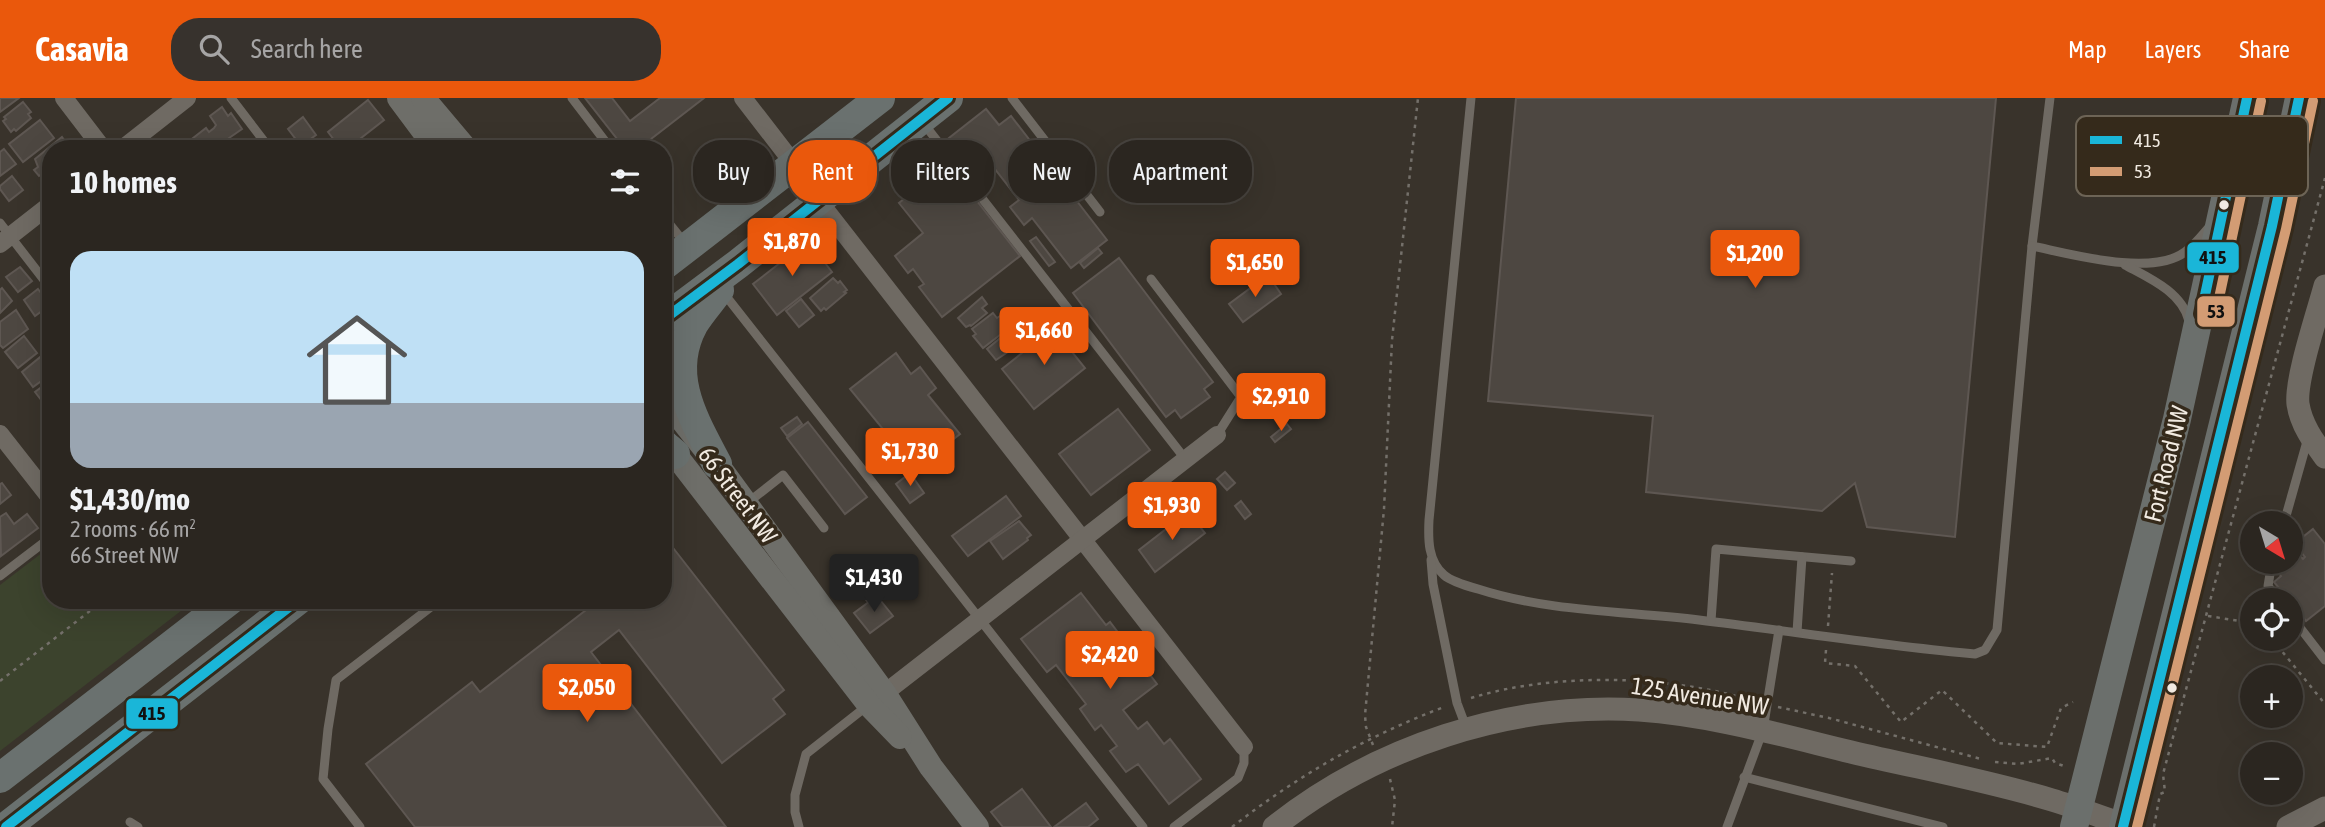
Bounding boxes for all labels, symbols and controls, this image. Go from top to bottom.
search box [171,18,661,81]
text: Casavia [35,30,129,68]
icon: search [195,30,233,68]
text: Search here [251,34,363,64]
text: Map [2068,36,2107,63]
text: Layers [2145,36,2201,63]
text: Share [2239,36,2290,63]
legend [2076,116,2308,196]
text: 415 [2134,129,2161,151]
chip: Buy [693,140,774,203]
chip: Rent [788,140,877,203]
chip: Filters [891,140,994,203]
chip: New [1008,140,1095,203]
chip: Apartment [1109,140,1252,203]
text: 53 [2134,160,2152,182]
icon: filters [606,163,644,201]
text: 10 homes [70,165,177,199]
unlabelled marker [2217,198,2231,212]
pin: $1,870 [735,218,849,278]
text: $1,870 [764,228,821,254]
pin: $1,200 [1698,230,1812,290]
pin: $1,650 [1198,240,1312,299]
text: $1,200 [1727,240,1784,266]
line badge: 415 [2186,241,2240,274]
text: 415 [2199,246,2226,268]
text: $1,650 [1227,249,1284,275]
line badge: 53 [2196,295,2236,328]
icon: home [294,297,420,423]
text: 53 [2207,300,2225,322]
pin: $1,660 [987,308,1101,367]
text: $1,660 [1016,317,1073,343]
pin: $2,910 [1224,374,1338,433]
text: $2,910 [1253,383,1310,409]
street label: Fort Road NW [2139,403,2194,525]
pin: $1,730 [853,428,967,488]
text: $1,730 [882,438,939,464]
street label: 66 Street NW [693,442,783,549]
text: $1,430/mo [70,482,190,516]
pin: $1,930 [1115,482,1229,542]
text: $1,930 [1144,492,1201,518]
north arrow [2240,511,2303,574]
map controls [2240,511,2303,805]
text: 2 rooms · 66 m² [70,516,196,542]
text: 66 Street NW [70,542,179,568]
pin: $1,430 [817,554,931,614]
text: $1,430 [846,564,903,590]
button: locate [2240,588,2303,651]
pin: $2,420 [1053,632,1167,691]
text: $2,420 [1082,641,1139,667]
pin: $2,050 [530,664,644,724]
button: + [2240,665,2303,728]
street label: 125 Avenue NW [1630,672,1771,720]
text: $2,050 [559,674,616,700]
unlabelled marker [2165,681,2179,695]
line badge: 415 [125,697,179,730]
text: 415 [138,702,165,724]
button: − [2240,742,2303,805]

